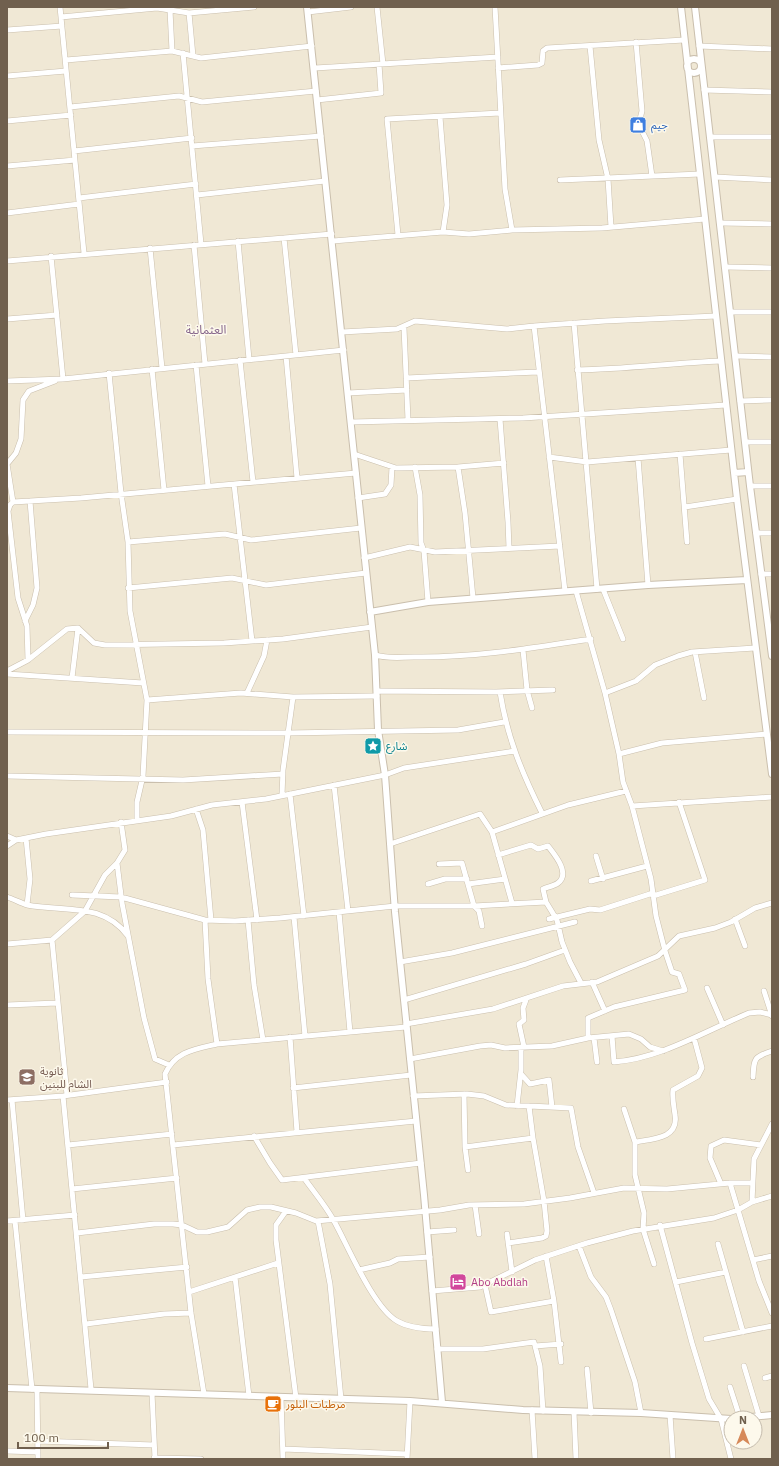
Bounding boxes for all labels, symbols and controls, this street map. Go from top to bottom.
shop icon: جيم [628,115,648,135]
place label: جيم [651,118,668,134]
district label: العثمانية [186,322,226,337]
place icon: شارع [363,736,383,756]
place label: شارع [386,739,408,754]
place label: ثانوية الشام للبنين [40,1064,92,1092]
school or university icon: ثانوية الشام للبنين [17,1067,37,1087]
hotel icon: Abo Abdlah [448,1272,468,1292]
place label: Abo Abdlah [471,1275,528,1289]
cafe icon: مرطبات البلور [263,1394,283,1414]
place label: مرطبات البلور [285,1397,346,1411]
north arrow [723,1410,763,1450]
text: N [739,1413,747,1427]
scale bar [18,1424,108,1450]
text: 100 m [24,1430,59,1445]

